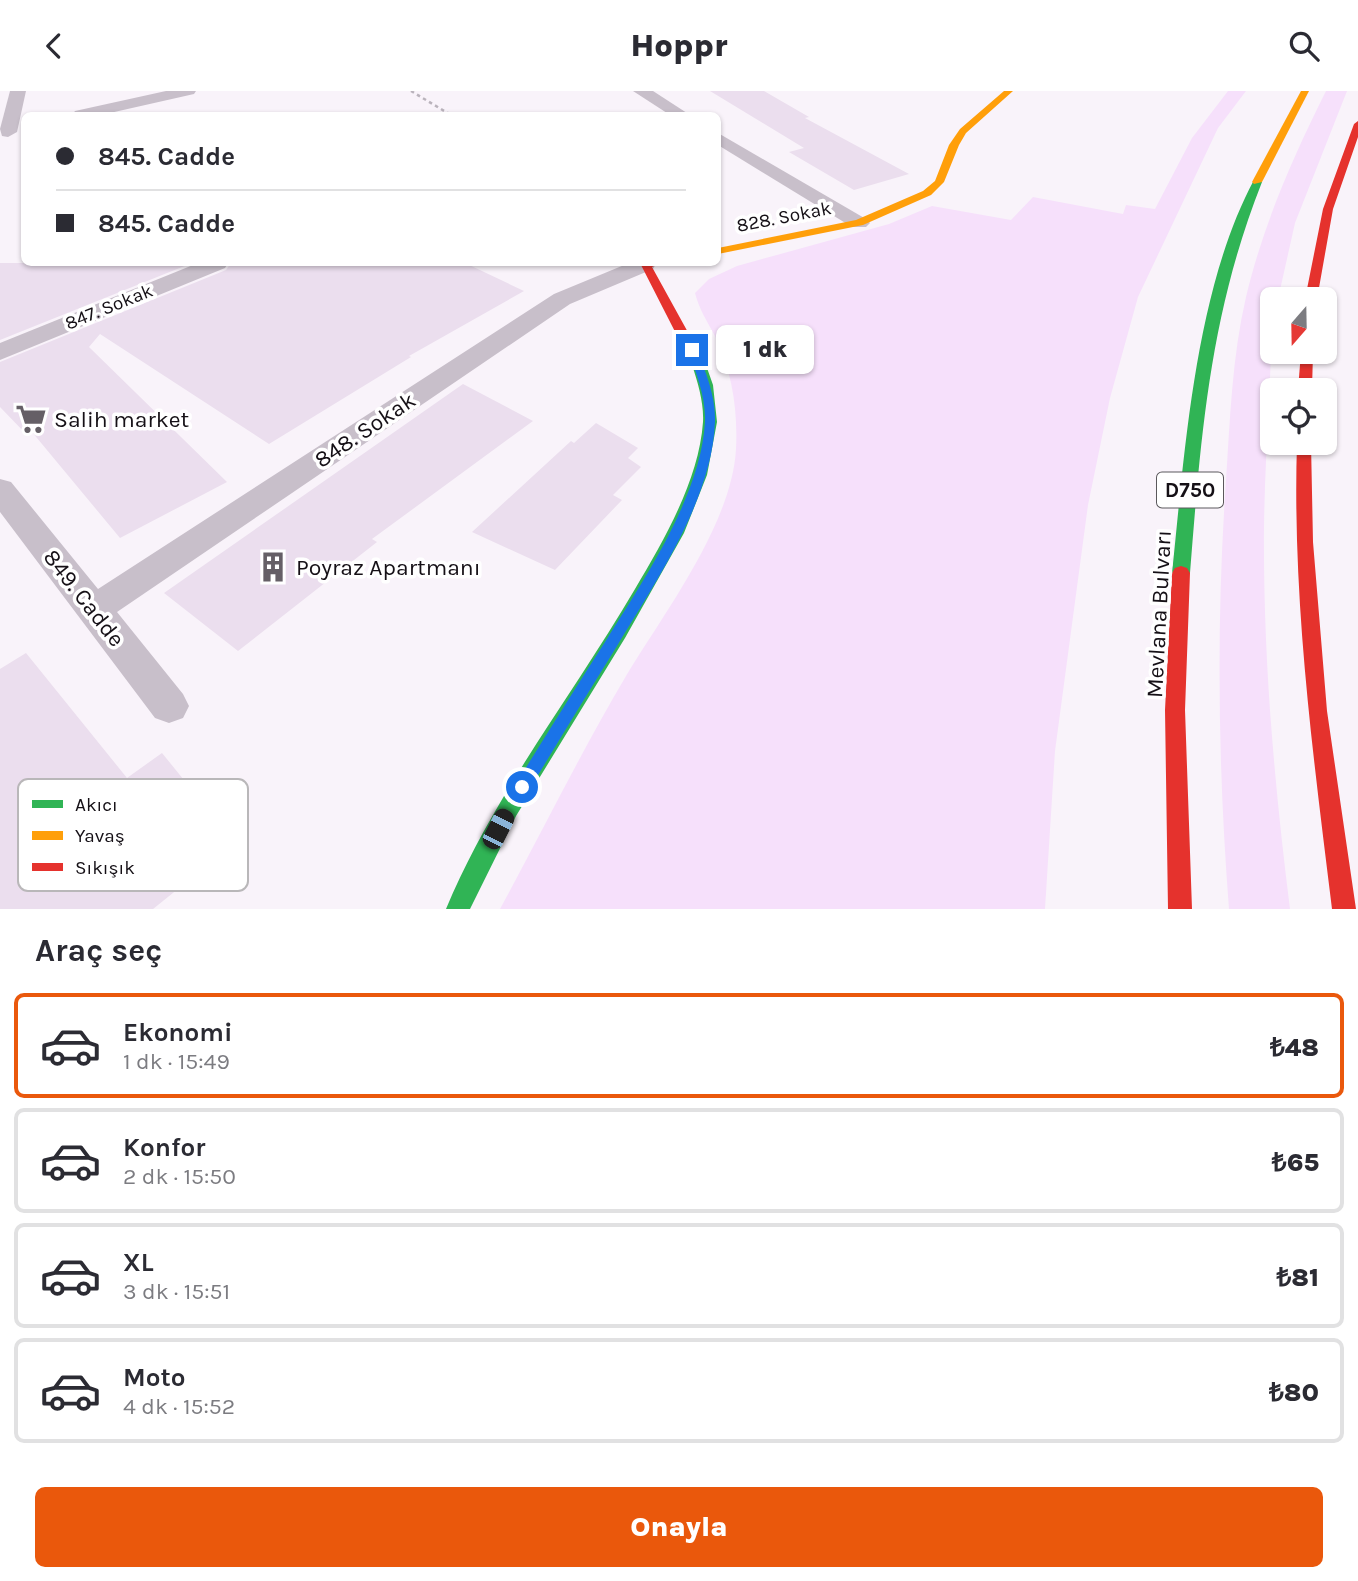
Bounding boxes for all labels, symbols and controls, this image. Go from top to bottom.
icon: back [35,27,73,65]
text: Hoppr [631,27,727,64]
icon: search [1285,27,1323,65]
text: 845. Cadde [98,141,235,172]
street label: 828. Sokak [735,197,834,237]
text: 845. Cadde [98,208,235,239]
street label: 847. Sokak [62,279,156,335]
north arrow [1260,287,1337,364]
map controls [1260,287,1337,455]
callout: 1 dk [716,325,814,375]
route end [676,334,708,366]
text: 1 dk [743,336,787,363]
button: locate [1260,378,1337,455]
street label: 848. Sokak [309,386,421,474]
supermarket icon: Salih market [14,402,48,436]
place label: Salih market [54,406,189,433]
road number: D750 [1157,473,1223,507]
street label: Mevlana Bulvarı [1141,529,1177,699]
street label: 849. Cadde [38,544,130,652]
building icon: Poyraz Apartmanı [256,550,290,584]
place label: Poyraz Apartmanı [296,554,481,581]
route start [506,771,538,803]
legend [18,779,248,891]
text: Akıcı [75,794,118,816]
car [480,806,517,852]
text: Yavaş [75,825,125,847]
text: Sıkışık [75,857,135,879]
text: Araç seç [35,932,162,969]
icon: car [39,1014,102,1077]
text: Ekonomi [123,1017,232,1048]
text: ₺48 [1270,1032,1319,1063]
text: 1 dk · 15:49 [123,1048,230,1075]
icon: car [39,1129,102,1192]
text: Konfor [123,1132,205,1163]
text: ₺65 [1272,1147,1319,1178]
text: 2 dk · 15:50 [123,1163,236,1190]
icon: car [39,1244,102,1307]
text: XL [123,1247,154,1278]
text: ₺81 [1276,1262,1319,1293]
text: 3 dk · 15:51 [123,1278,230,1305]
icon: car [39,1359,102,1422]
text: Moto [123,1362,185,1393]
text: ₺80 [1269,1377,1319,1408]
text: 4 dk · 15:52 [123,1393,235,1420]
button: Onayla [35,1487,1323,1567]

